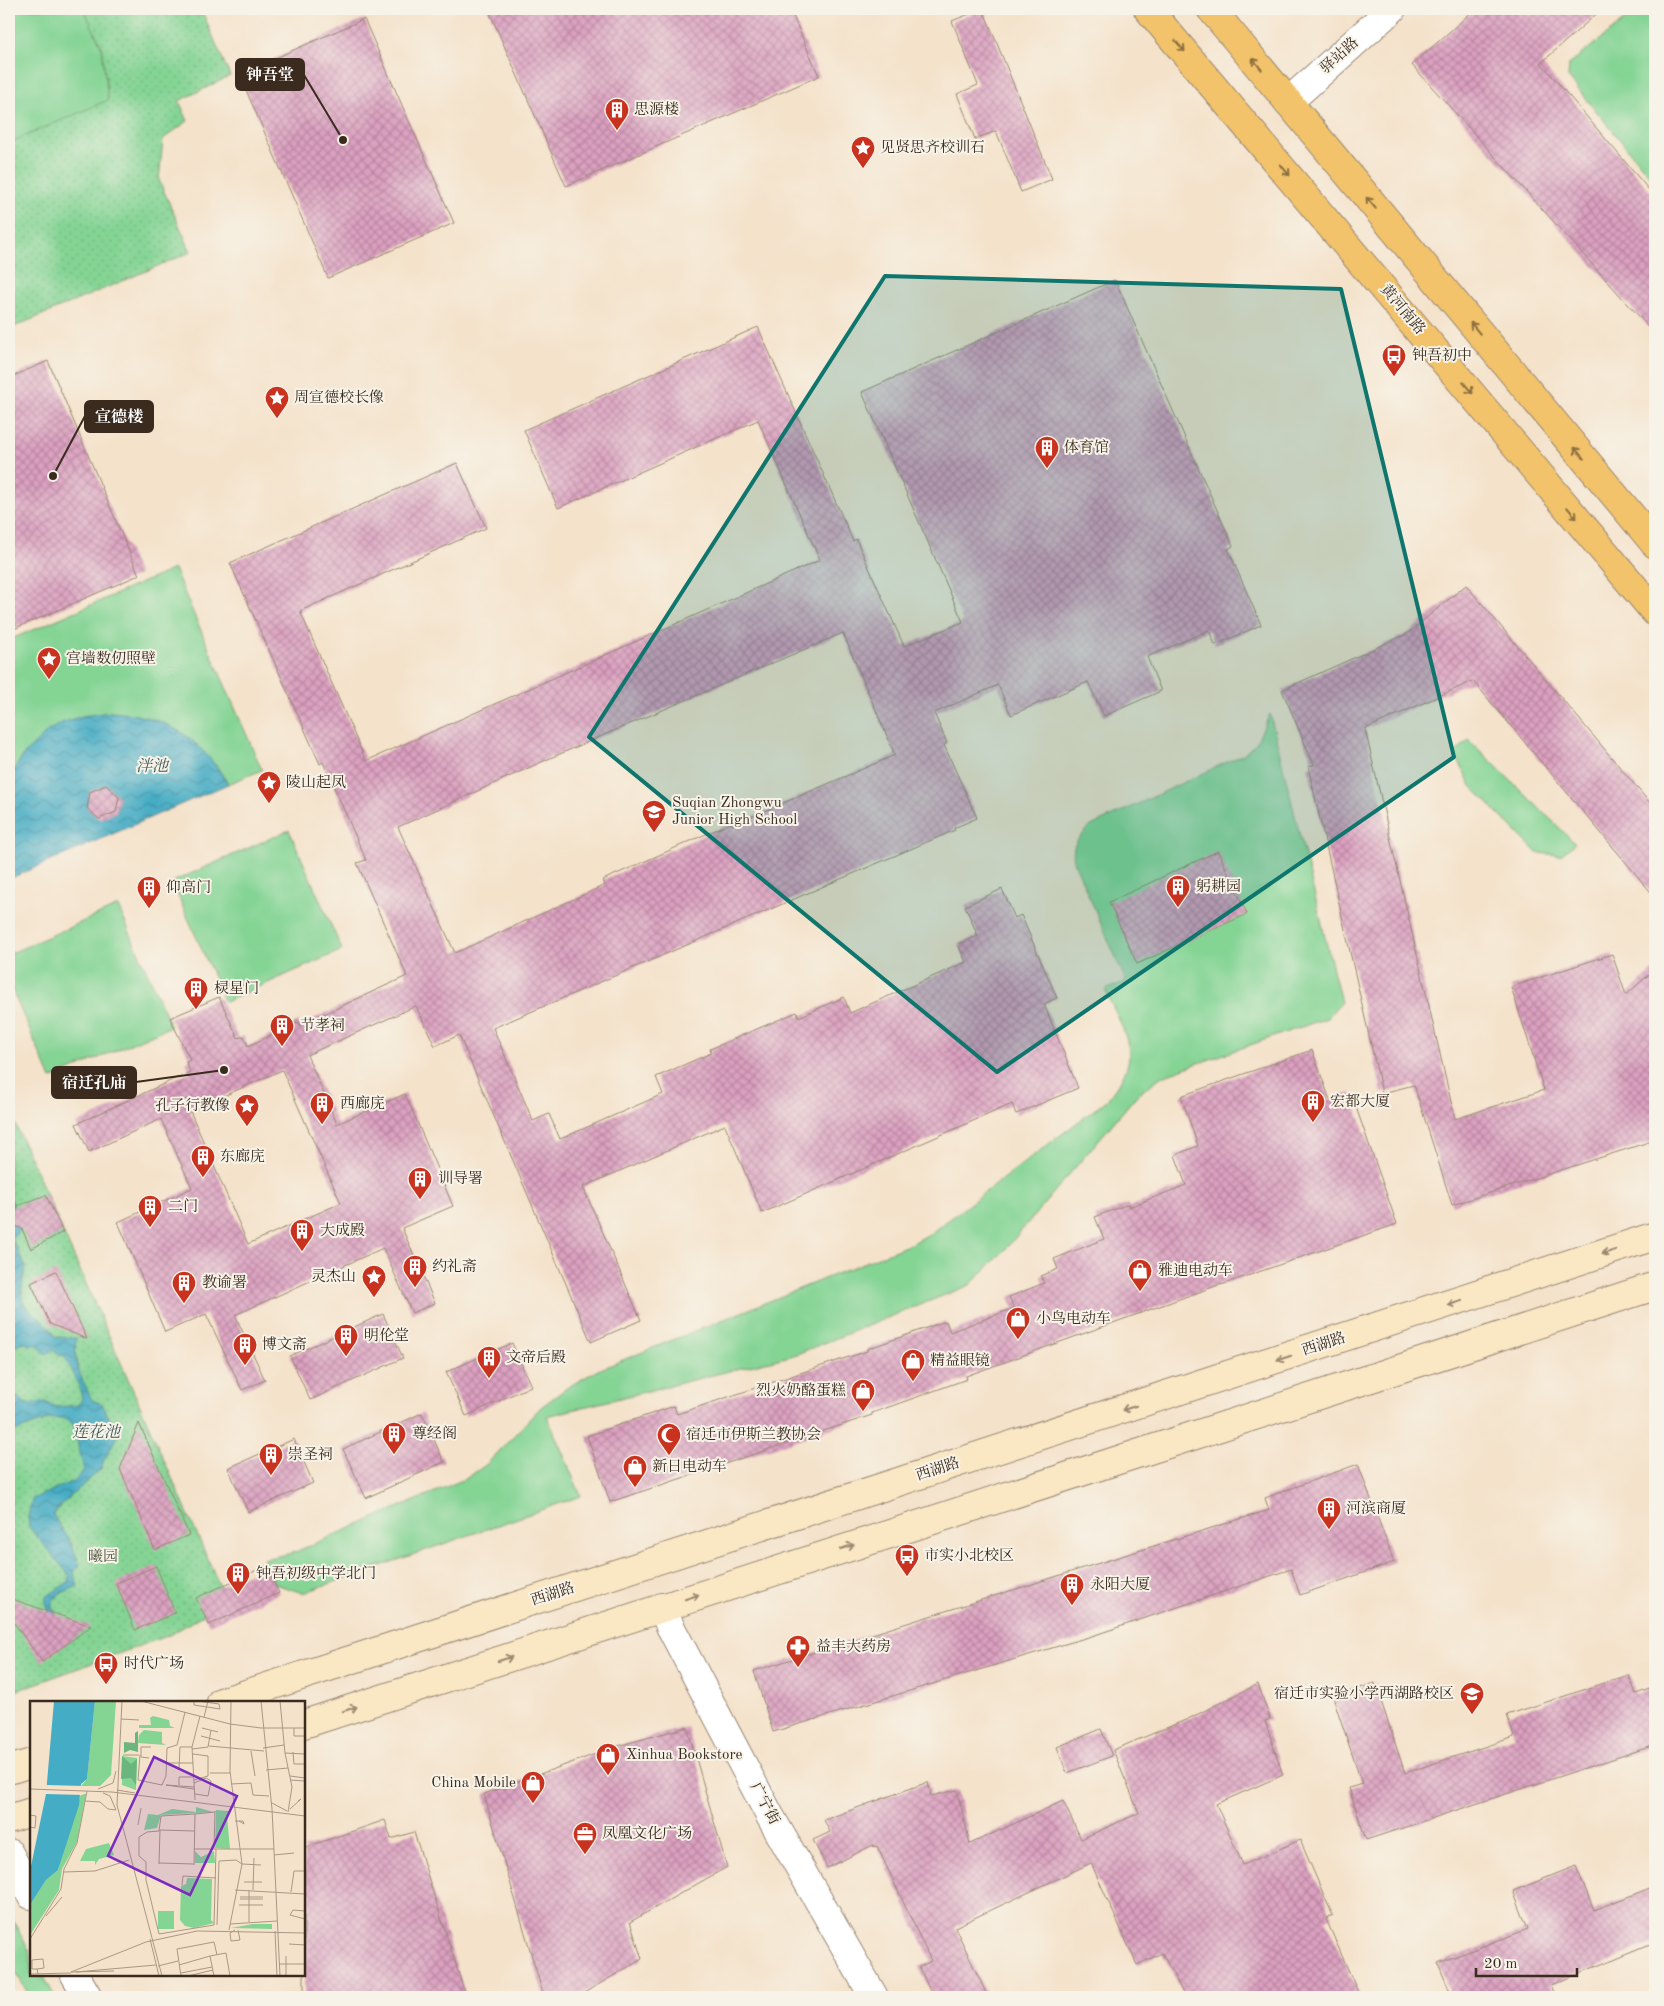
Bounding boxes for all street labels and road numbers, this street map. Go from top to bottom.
street label: 驿站路 [1317,34,1362,77]
street label: 黄河南路 [1377,281,1429,338]
street label: 西湖路 [1300,1329,1348,1359]
street label: 西湖路 [914,1454,962,1484]
street label: 西湖路 [529,1579,577,1609]
street label: 广宁街 [747,1780,783,1827]

